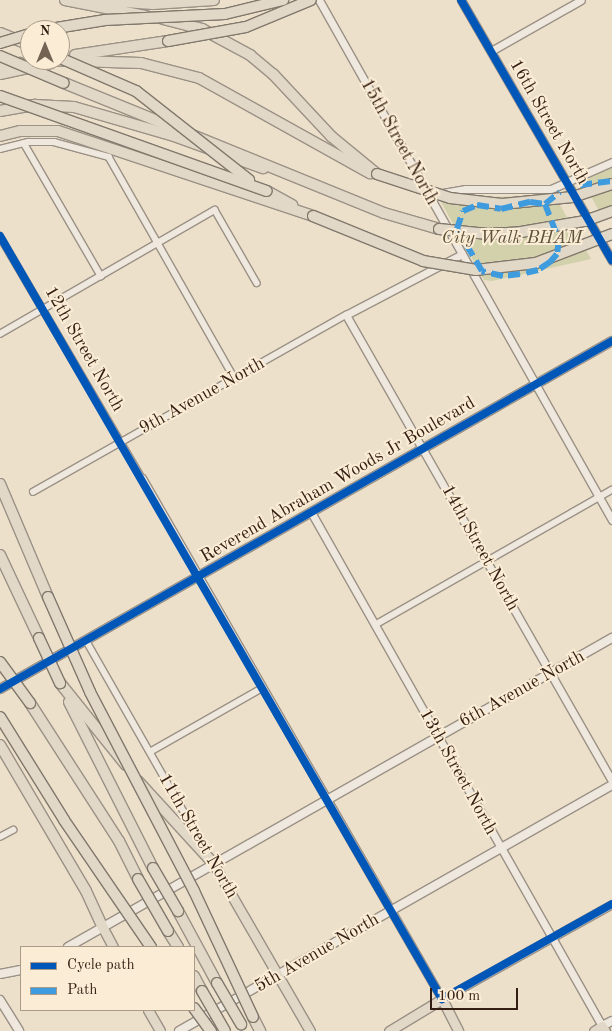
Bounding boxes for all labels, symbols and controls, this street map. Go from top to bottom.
north arrow [20,20,70,70]
text: N [40,24,50,38]
street label: 16th Street North [504,56,594,188]
street label: 15th Street North [355,75,443,209]
park label: City Walk BHAM [442,227,582,249]
street label: 12th Street North [39,283,129,415]
street label: 9th Avenue North [136,353,268,439]
street label: Reverend Abraham Woods Jr Boulevard [197,392,479,568]
street label: 14th Street North [436,481,524,615]
street label: 6th Avenue North [456,646,588,732]
street label: 13th Street North [414,705,502,839]
street label: 11th Street North [153,770,243,902]
street label: 5th Avenue North [251,909,383,997]
legend [20,946,195,1011]
text: Cycle path [67,958,135,973]
scale bar [432,978,520,1010]
text: Path [67,983,97,998]
text: 100 m [438,989,480,1004]

